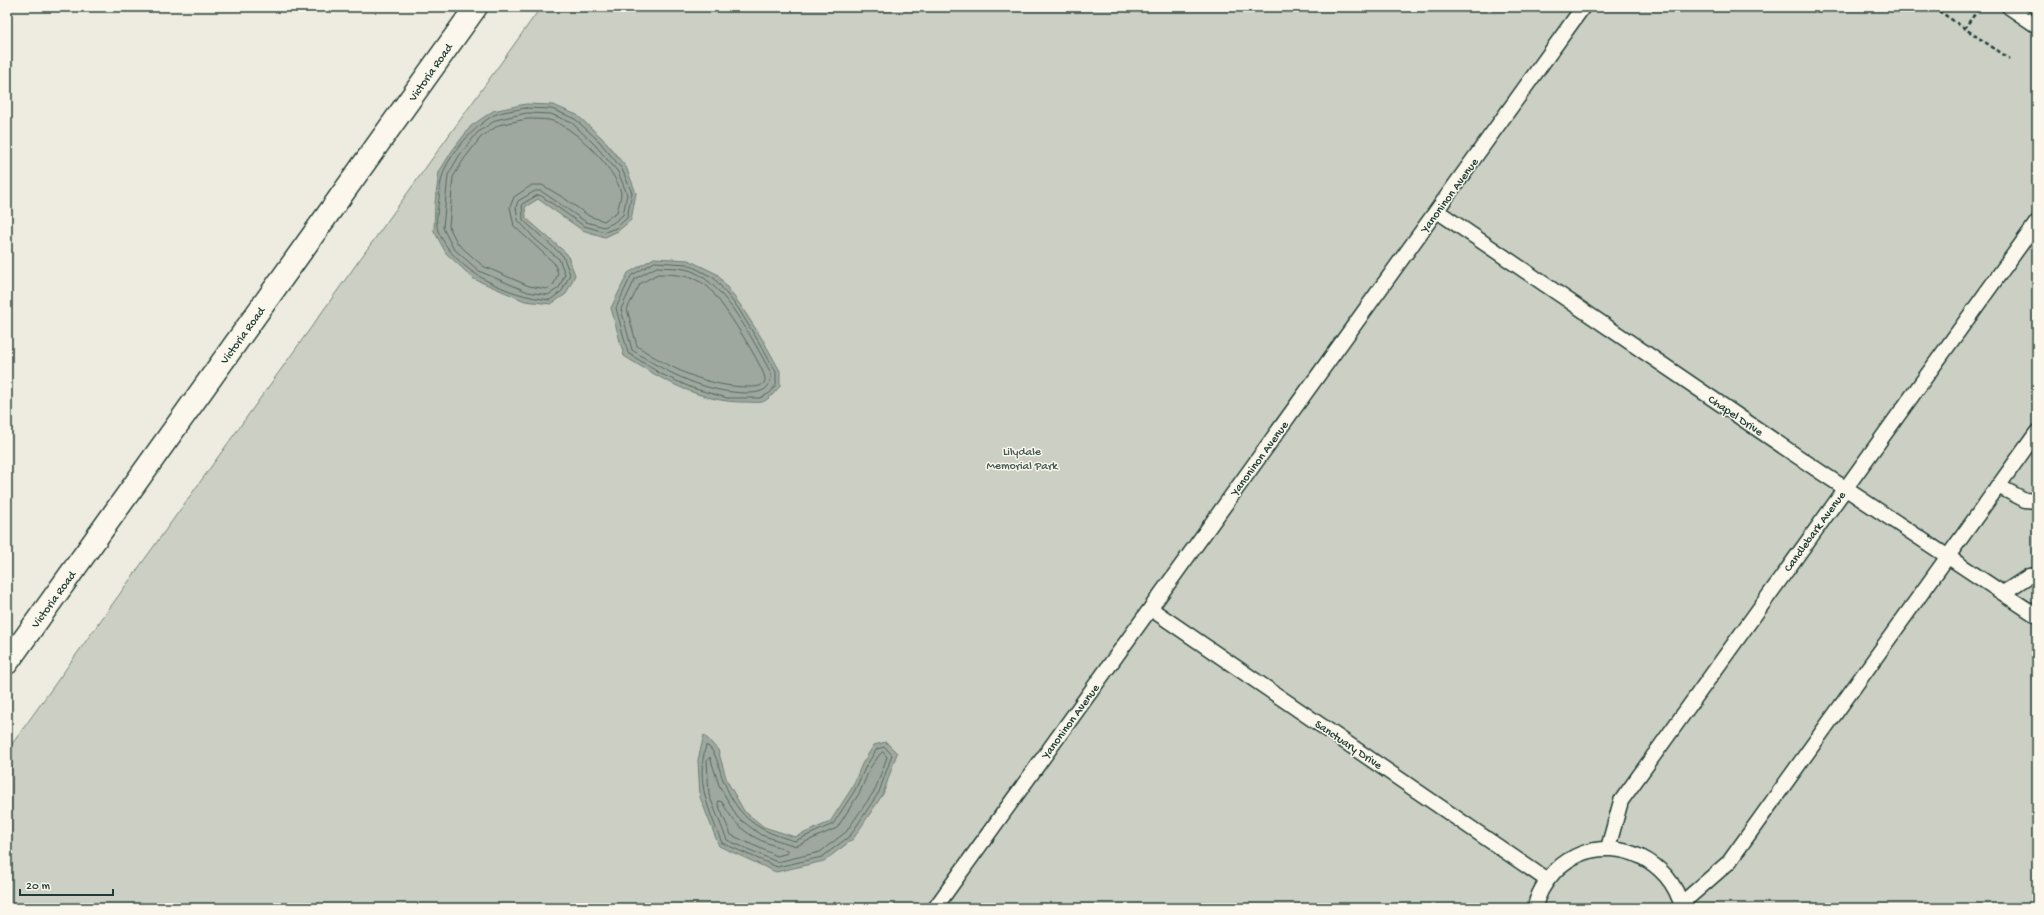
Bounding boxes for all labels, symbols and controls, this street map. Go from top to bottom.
street label: Victoria Road [406,41,457,105]
street label: Yanoninon Avenue [1418,155,1483,237]
street label: Victoria Road [218,304,270,368]
street label: Chapel Drive [1705,393,1766,441]
street label: Yanoninon Avenue [1228,418,1293,500]
park label: Lilydale Memorial Park [986,446,1059,474]
street label: Candlebark Avenue [1782,488,1850,575]
street label: Victoria Road [29,568,81,632]
street label: Yanoninon Avenue [1039,681,1104,763]
street label: Sanctuary Drive [1311,718,1385,774]
scale bar [20,871,113,897]
text: 20 m [26,880,51,894]

